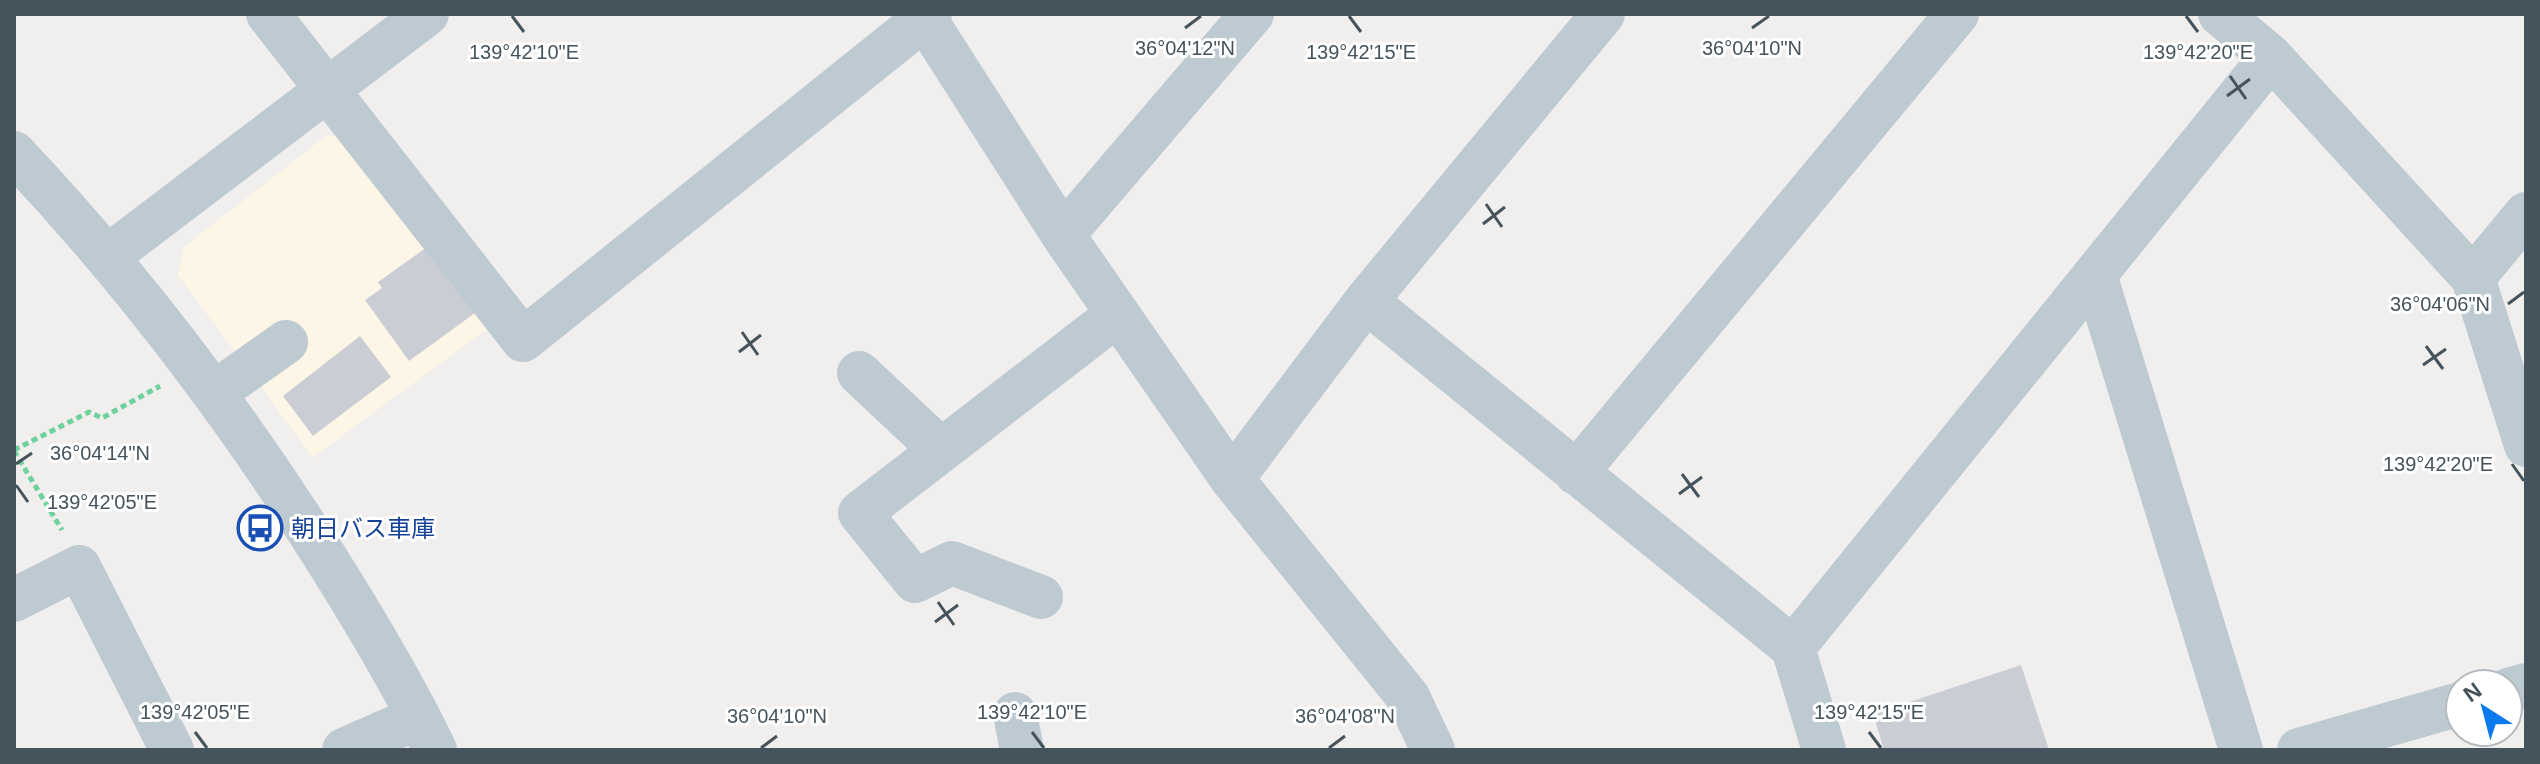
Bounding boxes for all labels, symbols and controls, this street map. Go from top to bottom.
text: 36°04'12"N [1135,37,1235,59]
text: 36°04'10"N [1702,37,1802,59]
text: 139°42'10"E [469,41,579,63]
text: 139°42'15"E [1306,41,1416,63]
text: 139°42'20"E [2143,41,2253,63]
text: 36°04'06"N [2390,293,2490,315]
text: 36°04'14"N [50,442,150,464]
text: 139°42'20"E [2383,453,2493,475]
text: 139°42'05"E [47,491,157,513]
bus stop icon: 朝日バス車庫 [236,504,284,552]
place label: 朝日バス車庫 [291,515,435,542]
north arrow [2444,668,2524,748]
text: N [2459,677,2486,707]
text: 139°42'05"E [140,701,250,723]
text: 139°42'10"E [977,701,1087,723]
text: 139°42'15"E [1814,701,1924,723]
text: 36°04'10"N [727,705,827,727]
text: 36°04'08"N [1295,705,1395,727]

